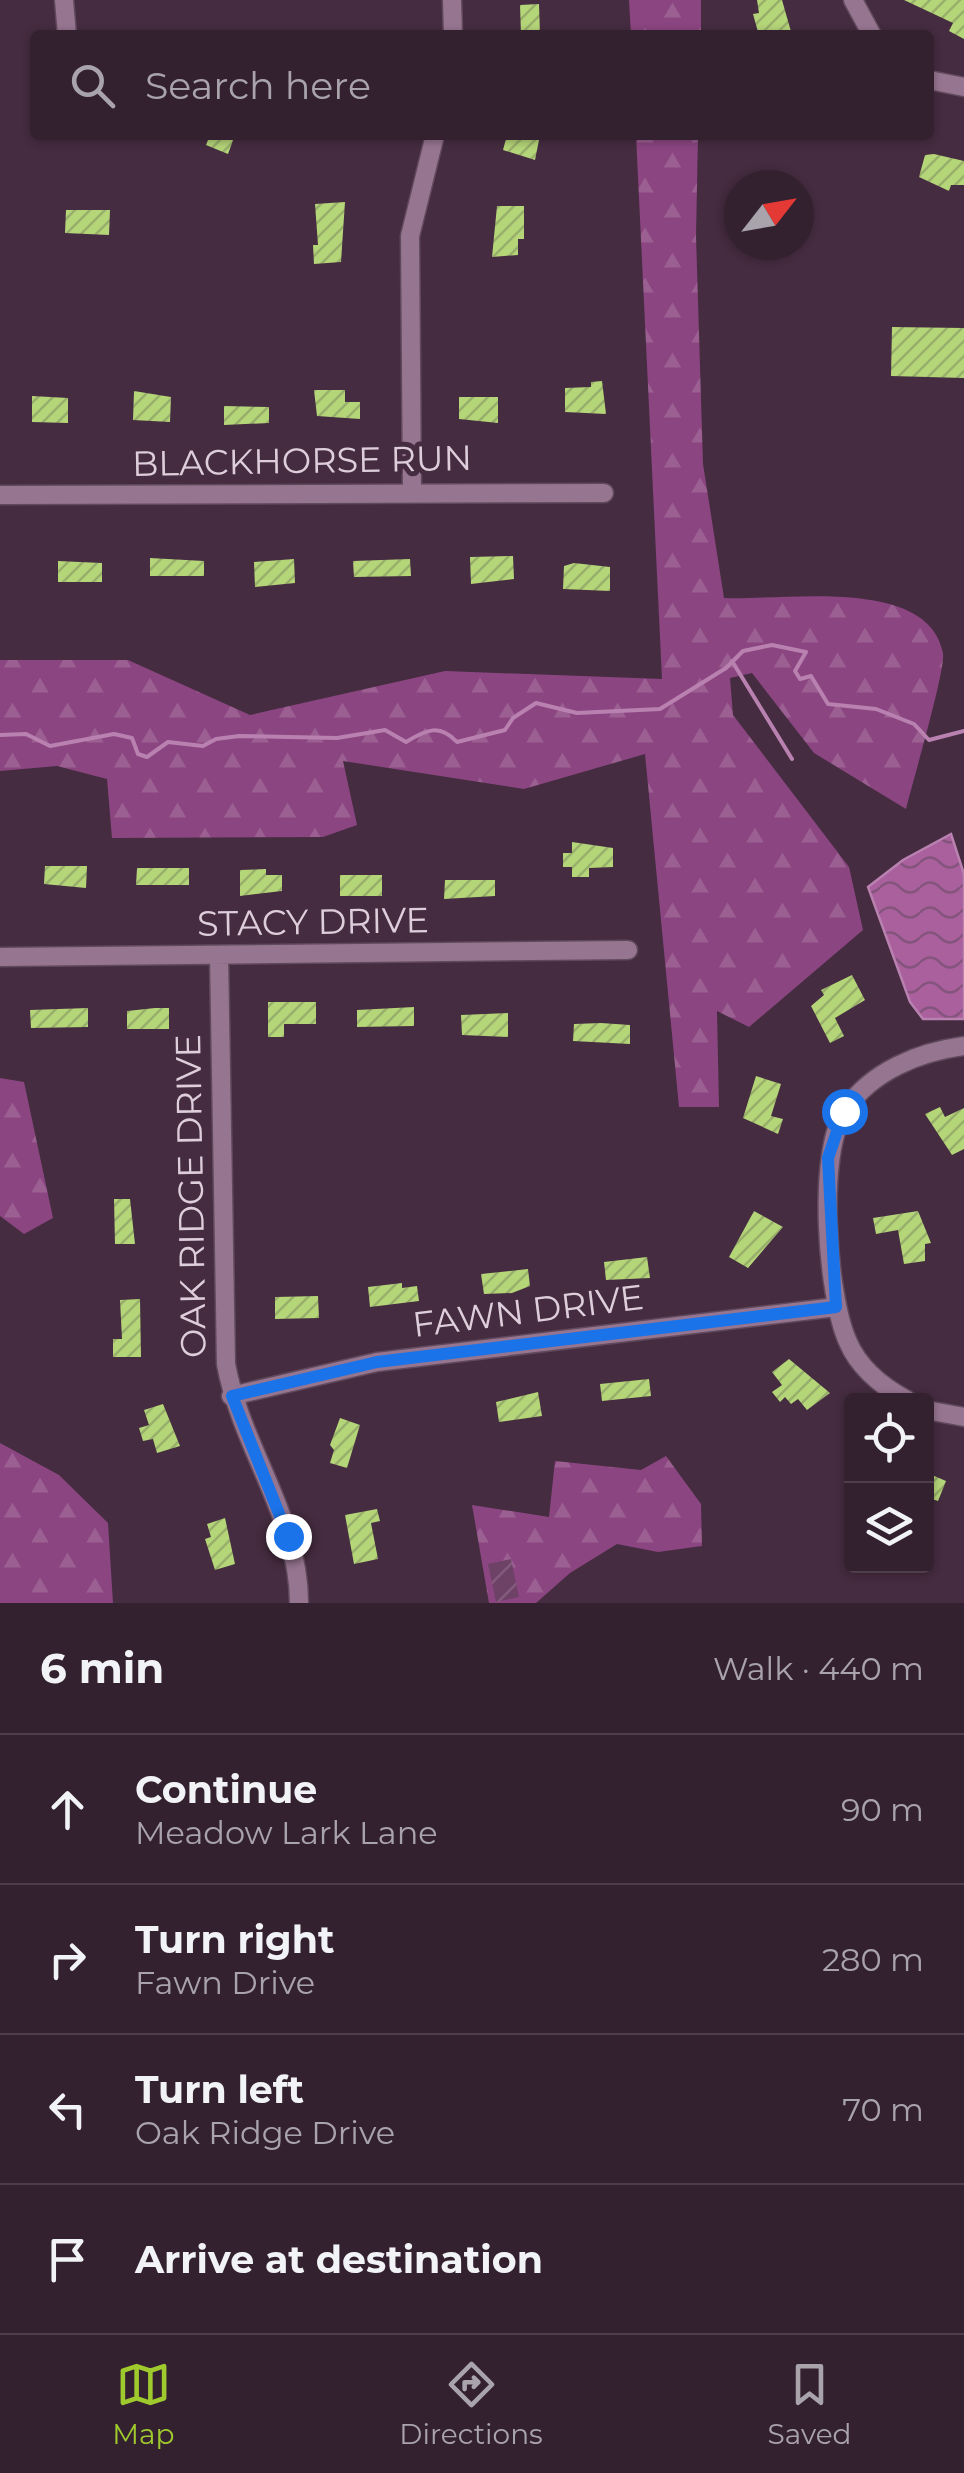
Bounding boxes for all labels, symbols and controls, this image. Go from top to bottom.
search box [30,30,934,140]
icon: search [65,58,120,113]
text: Search here [145,62,371,109]
north arrow [724,170,814,260]
street label: BLACKHORSE RUN [132,436,472,485]
street label: STACY DRIVE [197,898,429,945]
street label: OAK RIDGE DRIVE [166,1034,215,1358]
route start [822,1089,868,1135]
street label: FAWN DRIVE [410,1275,646,1346]
map controls [844,1393,934,1573]
button: locate [844,1393,934,1483]
button: layers [844,1483,934,1573]
route end [266,1514,312,1560]
text: 6 min [40,1642,164,1694]
text: Walk · 440 m [713,1649,924,1688]
text: Continue [135,1766,317,1813]
icon: ahead [40,1782,95,1837]
text: 90 m [841,1790,924,1829]
text: Meadow Lark Lane [135,1813,438,1852]
text: Turn right [135,1916,334,1963]
icon: right [40,1932,95,1987]
text: 280 m [822,1940,924,1979]
text: Fawn Drive [135,1963,315,2002]
text: Turn left [135,2066,304,2113]
icon: left [40,2082,95,2137]
text: 70 m [842,2090,924,2129]
text: Oak Ridge Drive [135,2113,395,2152]
icon: arrive [40,2232,95,2287]
text: Arrive at destination [135,2236,543,2283]
tab: Map [112,2357,175,2451]
tab: Directions [399,2357,543,2451]
tab: Saved [767,2357,852,2451]

